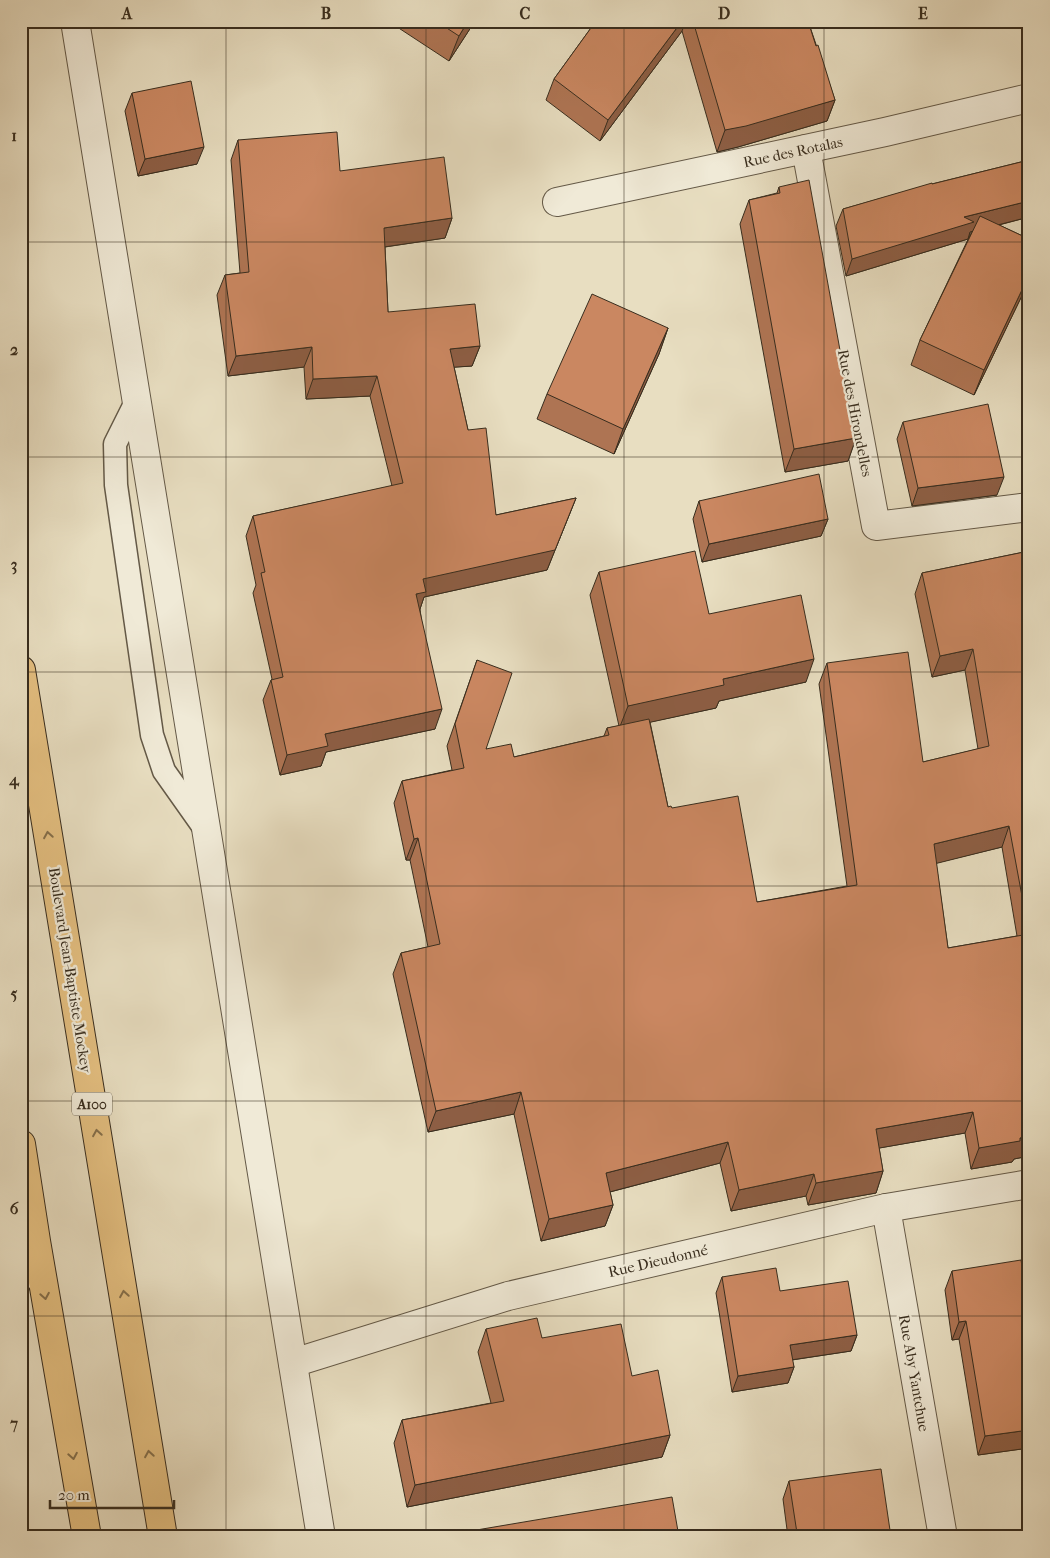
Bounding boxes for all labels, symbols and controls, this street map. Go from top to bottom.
text: A [121,4,133,23]
text: B [321,4,331,23]
text: C [520,4,531,23]
text: D [718,4,730,23]
text: E [918,4,928,23]
text: 1 [11,126,17,145]
street label: Rue des Rotalas [742,133,845,171]
text: 2 [10,340,18,359]
street label: Rue des Hirondelles [834,348,876,479]
text: 3 [11,555,17,575]
text: 4 [8,770,20,790]
one-way arrow [44,830,54,839]
street label: Boulevard Jean-Baptiste Mockey [45,866,95,1075]
text: 5 [11,984,18,1003]
road number: A100 [72,1092,112,1116]
one-way arrow [93,1129,103,1138]
text: 6 [10,1199,19,1218]
street label: Rue Dieudonné [606,1241,710,1281]
one-way arrow [119,1289,129,1298]
one-way arrow [40,1292,50,1301]
street label: Rue Aby Yantchue [895,1313,933,1434]
text: 7 [9,1414,18,1433]
one-way arrow [145,1450,155,1458]
one-way arrow [67,1452,77,1461]
scale bar [50,1478,174,1510]
text: 20 m [58,1486,90,1504]

